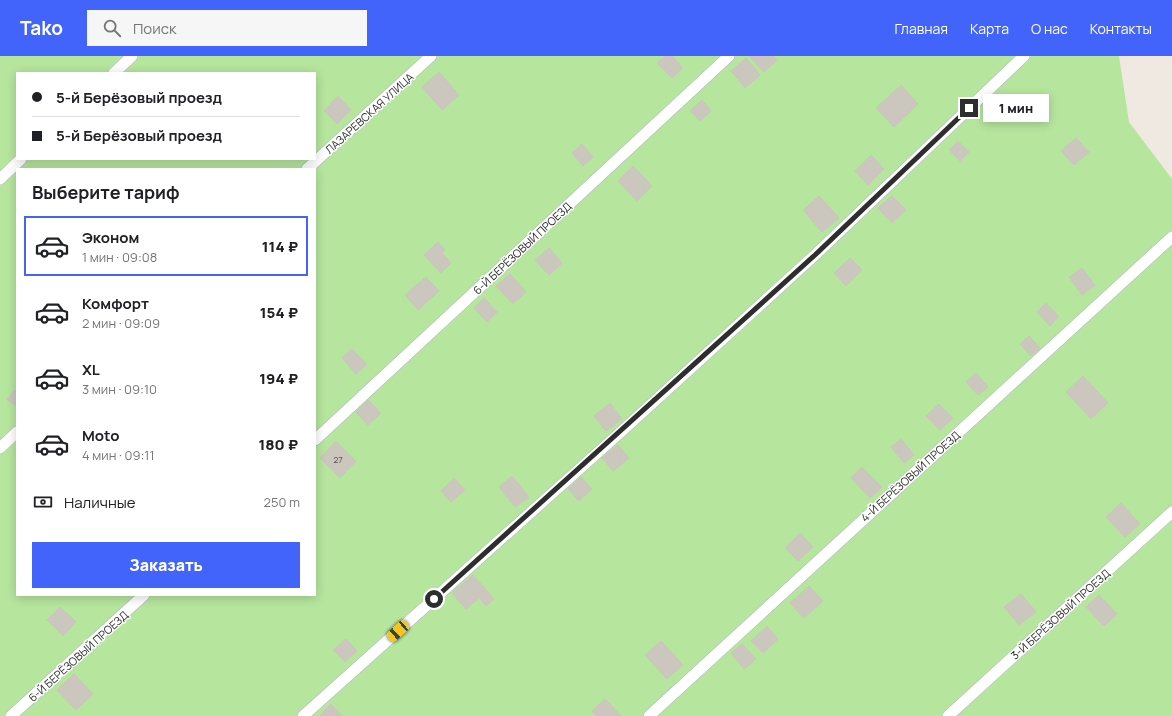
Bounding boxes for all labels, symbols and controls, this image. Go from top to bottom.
search box [87,10,367,46]
text: Tako [20,15,63,41]
icon: search [101,17,123,39]
text: Поиск [133,18,176,39]
text: Главная [895,19,948,38]
text: Карта [970,19,1009,38]
text: О нас [1031,19,1068,38]
text: Контакты [1090,19,1152,38]
street label: ЛАЗАРЕВСКАЯ УЛИЦА [322,69,417,157]
text: 5-й Берёзовый проезд [56,87,222,108]
callout: 1 мин [983,94,1049,122]
route end [960,99,978,117]
text: 1 мин [999,99,1033,117]
text: 5-й Берёзовый проезд [56,125,222,146]
text: Выберите тариф [32,180,180,204]
street label: 6-Й БЕРЁЗОВЫЙ ПРОЕЗД [470,198,574,298]
text: Эконом [82,227,139,248]
icon: car [34,228,70,264]
text: 114 ₽ [262,236,298,257]
text: 1 мин · 09:08 [82,248,157,266]
text: Комфорт [82,293,149,314]
icon: car [34,294,70,330]
text: 154 ₽ [260,302,298,323]
text: 2 мин · 09:09 [82,314,160,332]
text: XL [82,359,100,380]
icon: car [34,360,70,396]
text: 194 ₽ [259,368,298,389]
text: 3 мин · 09:10 [82,380,157,398]
text: Moto [82,425,119,446]
icon: car [34,426,70,462]
street label: 4-Й БЕРЁЗОВЫЙ ПРОЕЗД [857,427,963,525]
text: 180 ₽ [258,434,298,455]
text: 4 мин · 09:11 [82,446,155,464]
house number: 27 [333,453,343,466]
icon: cash [32,491,54,513]
text: Наличные [64,492,136,513]
text: 250 m [264,493,300,511]
button: Заказать [32,542,300,588]
street label: 3-Й БЕРЁЗОВЫЙ ПРОЕЗД [1007,565,1113,663]
route start [425,590,443,608]
street label: 6-Й БЕРЁЗОВЫЙ ПРОЕЗД [25,607,131,705]
car [385,619,411,643]

